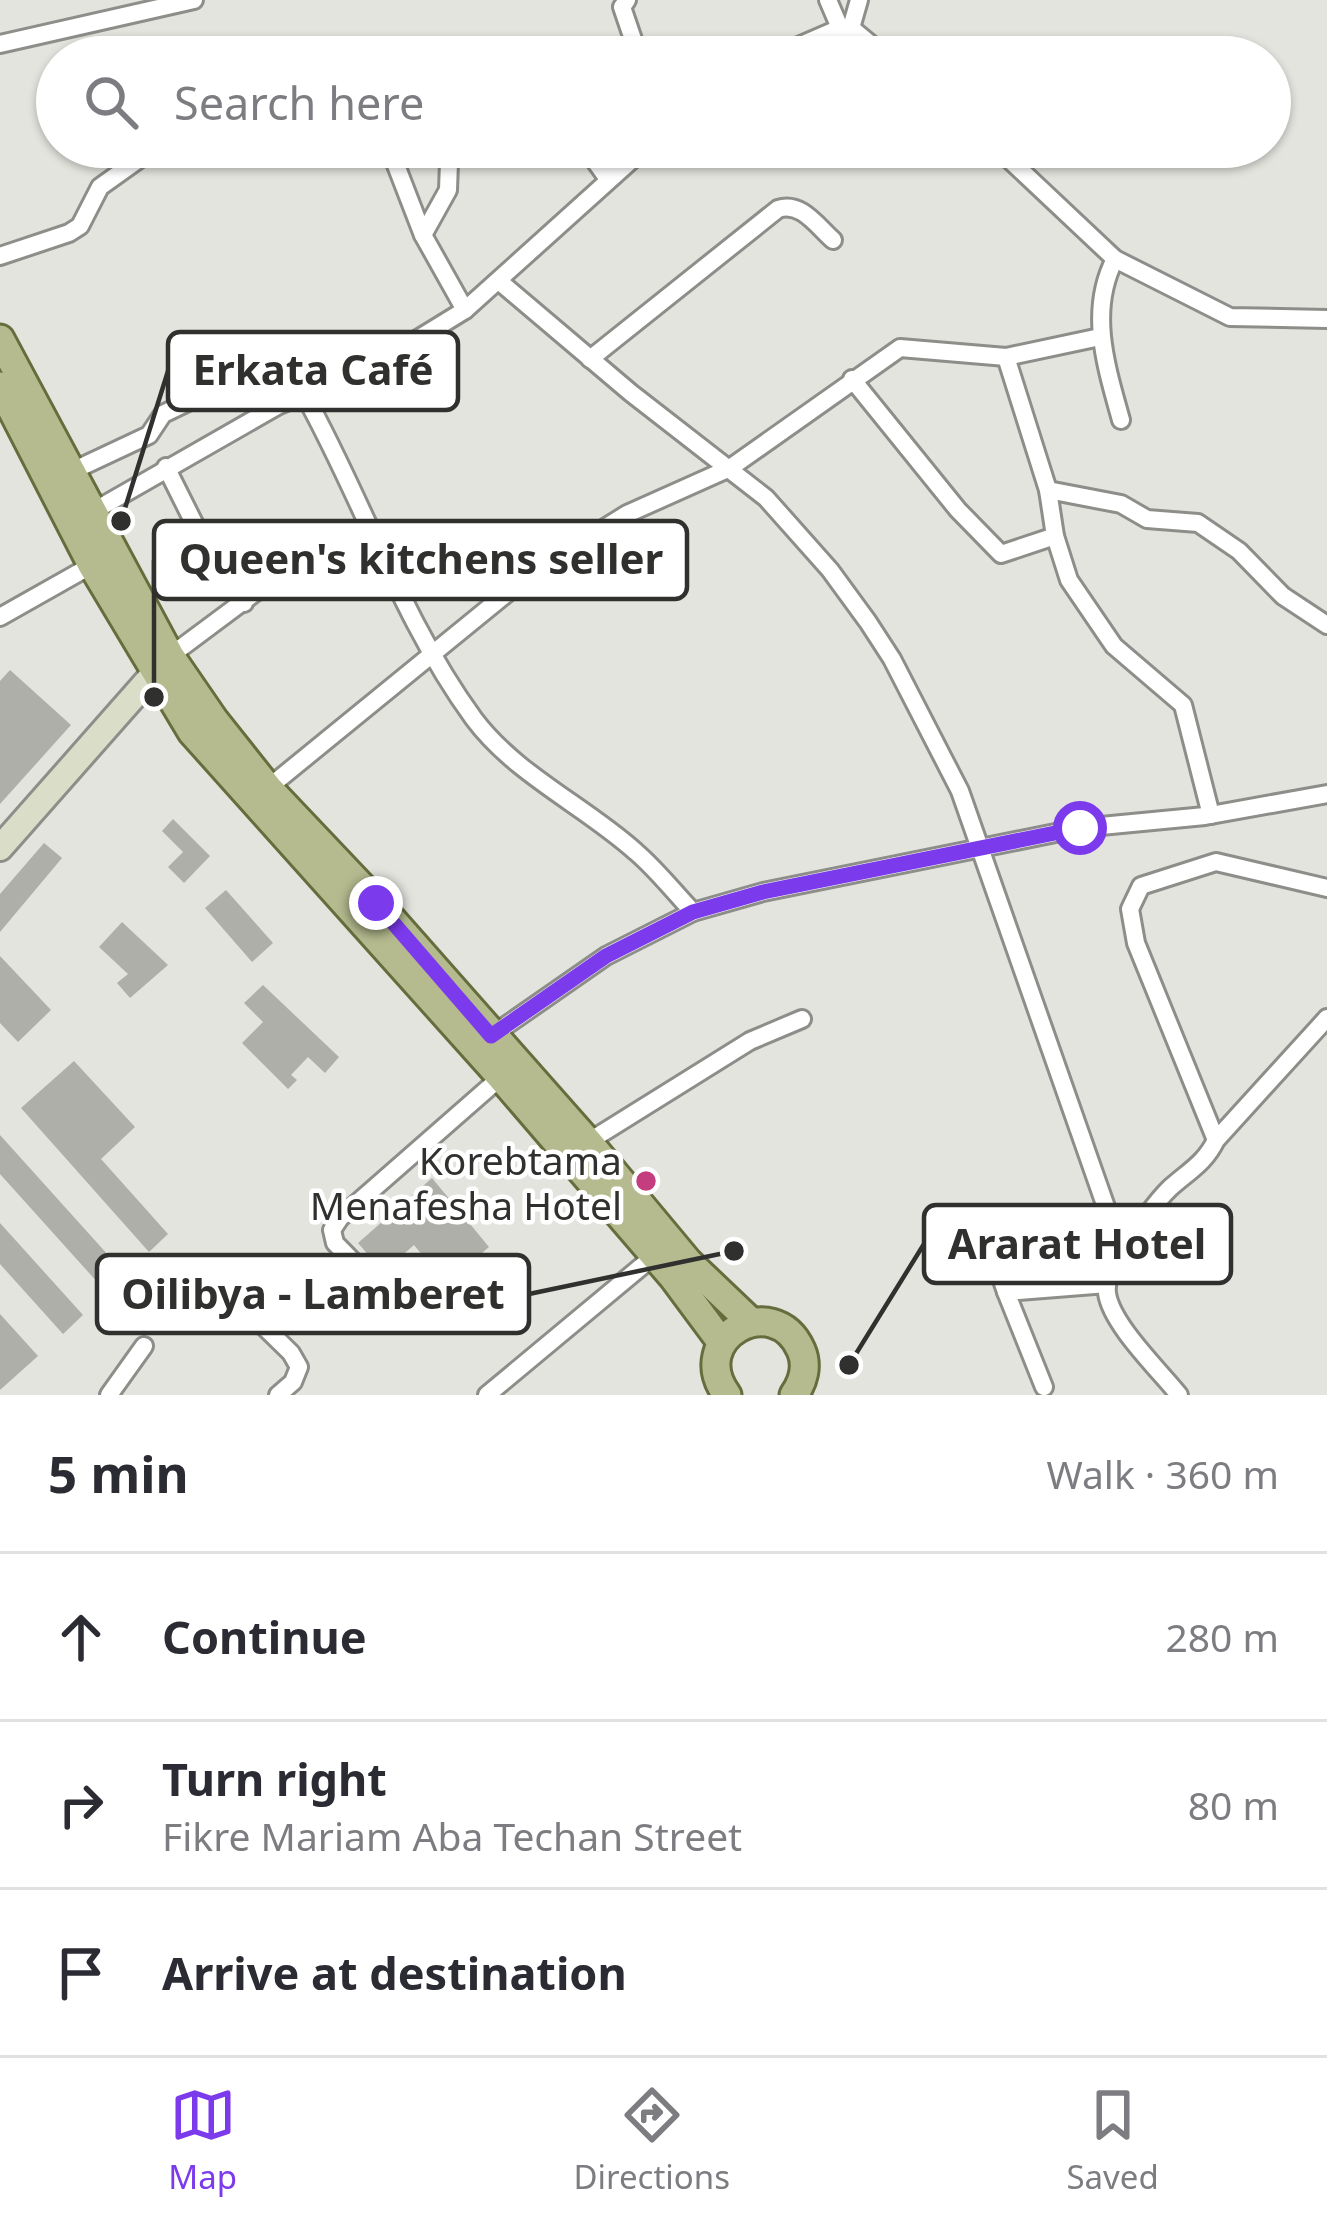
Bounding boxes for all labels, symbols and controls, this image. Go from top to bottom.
search box [36,36,1291,168]
icon: search [78,69,144,135]
text: Search here [174,72,424,133]
callout: Erkata Café [168,332,458,410]
text: Erkata Café [192,340,434,397]
callout: Queen's kitchens seller [154,521,687,599]
text: Queen's kitchens seller [179,529,664,586]
route start [1053,801,1107,855]
route end [349,876,403,930]
place label: Korebtama Menafesha Hotel [310,1133,622,1231]
marker: Korebtama Menafesha Hotel [633,1168,659,1194]
callout: Ararat Hotel [924,1205,1231,1283]
text: Ararat Hotel [948,1214,1206,1271]
callout: Oilibya - Lamberet [97,1255,529,1333]
text: Oilibya - Lamberet [121,1264,505,1321]
text: 5 min [48,1438,189,1508]
text: Walk · 360 m [1046,1447,1279,1500]
icon: ahead [48,1604,114,1670]
text: Continue [162,1606,367,1667]
text: 280 m [1165,1610,1279,1663]
text: Turn right [162,1748,387,1809]
icon: right [48,1772,114,1838]
text: 80 m [1188,1778,1279,1831]
text: Fikre Mariam Aba Techan Street [162,1809,742,1862]
icon: arrive [48,1940,114,2006]
text: Arrive at destination [162,1942,627,2003]
tab: Map [168,2082,237,2199]
tab: Directions [573,2082,730,2199]
tab: Saved [1066,2082,1159,2199]

